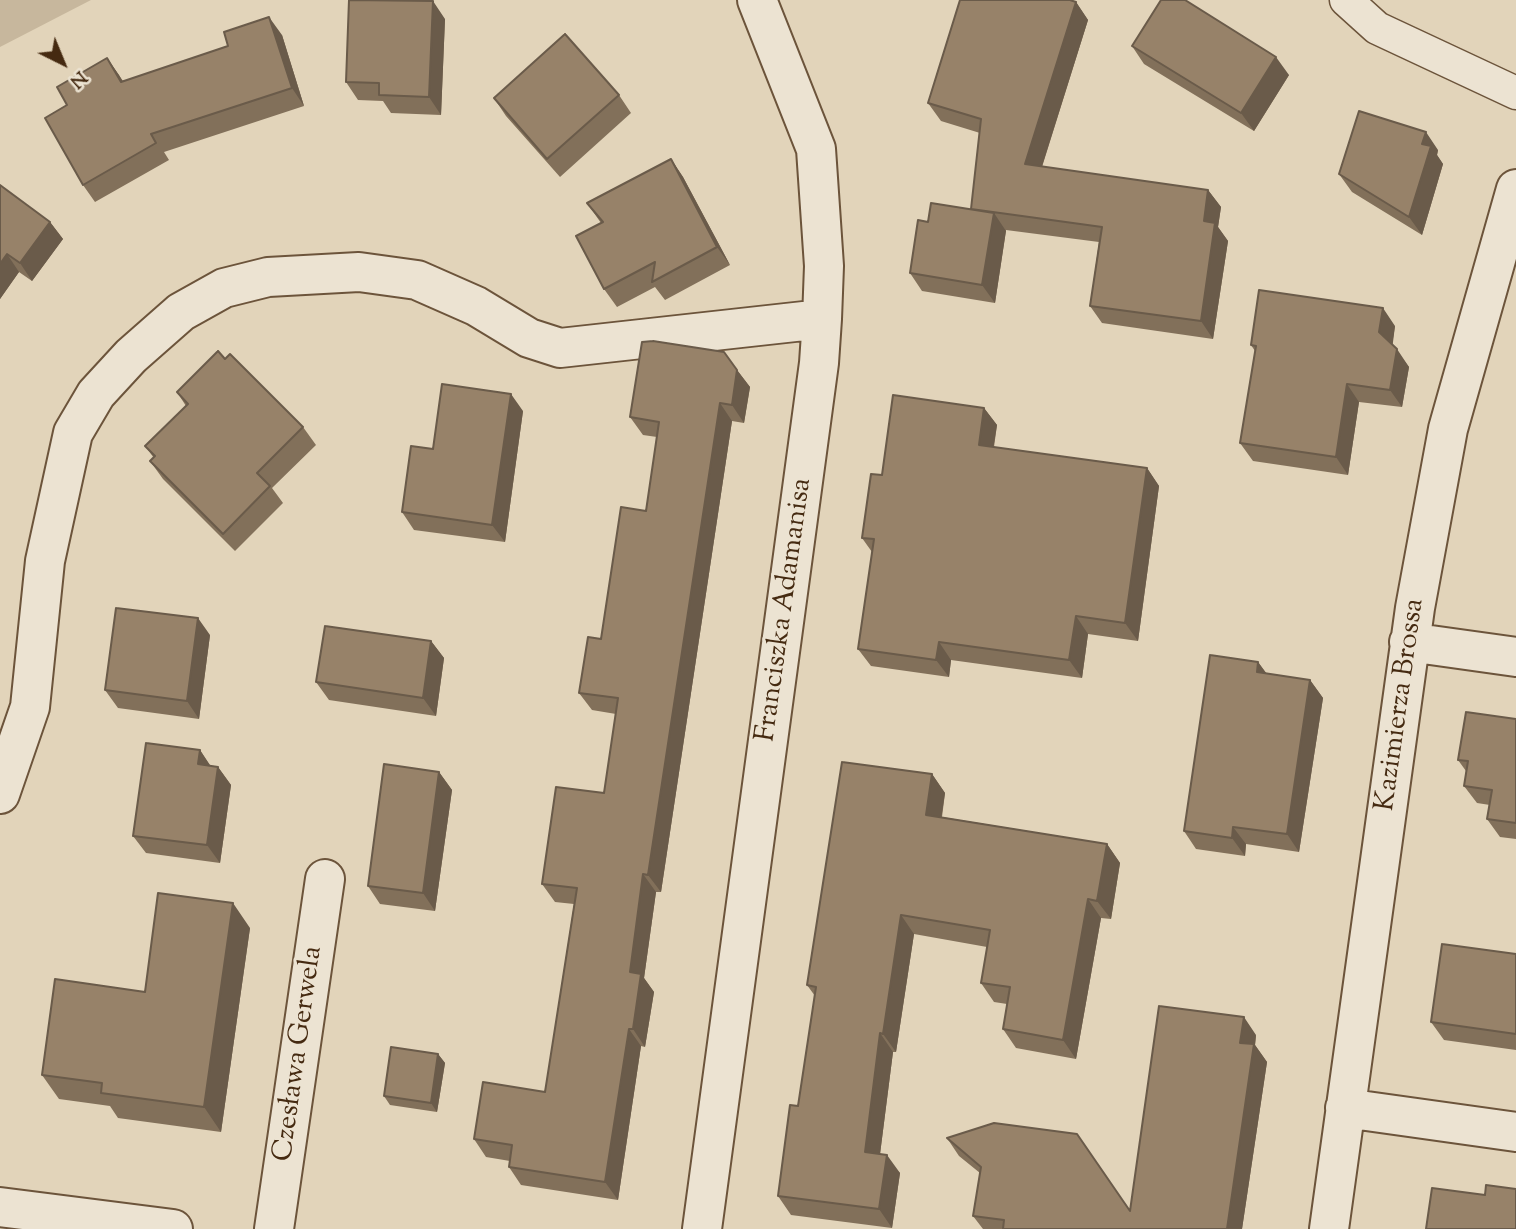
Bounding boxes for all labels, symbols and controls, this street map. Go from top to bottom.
north arrow [28,28,98,98]
text: N [63,64,92,94]
street label: Franciszka Adamanisa [751,476,821,744]
street label: Kazimierza Brossa [1370,597,1434,813]
street label: Czesława Gerwela [268,944,332,1164]

